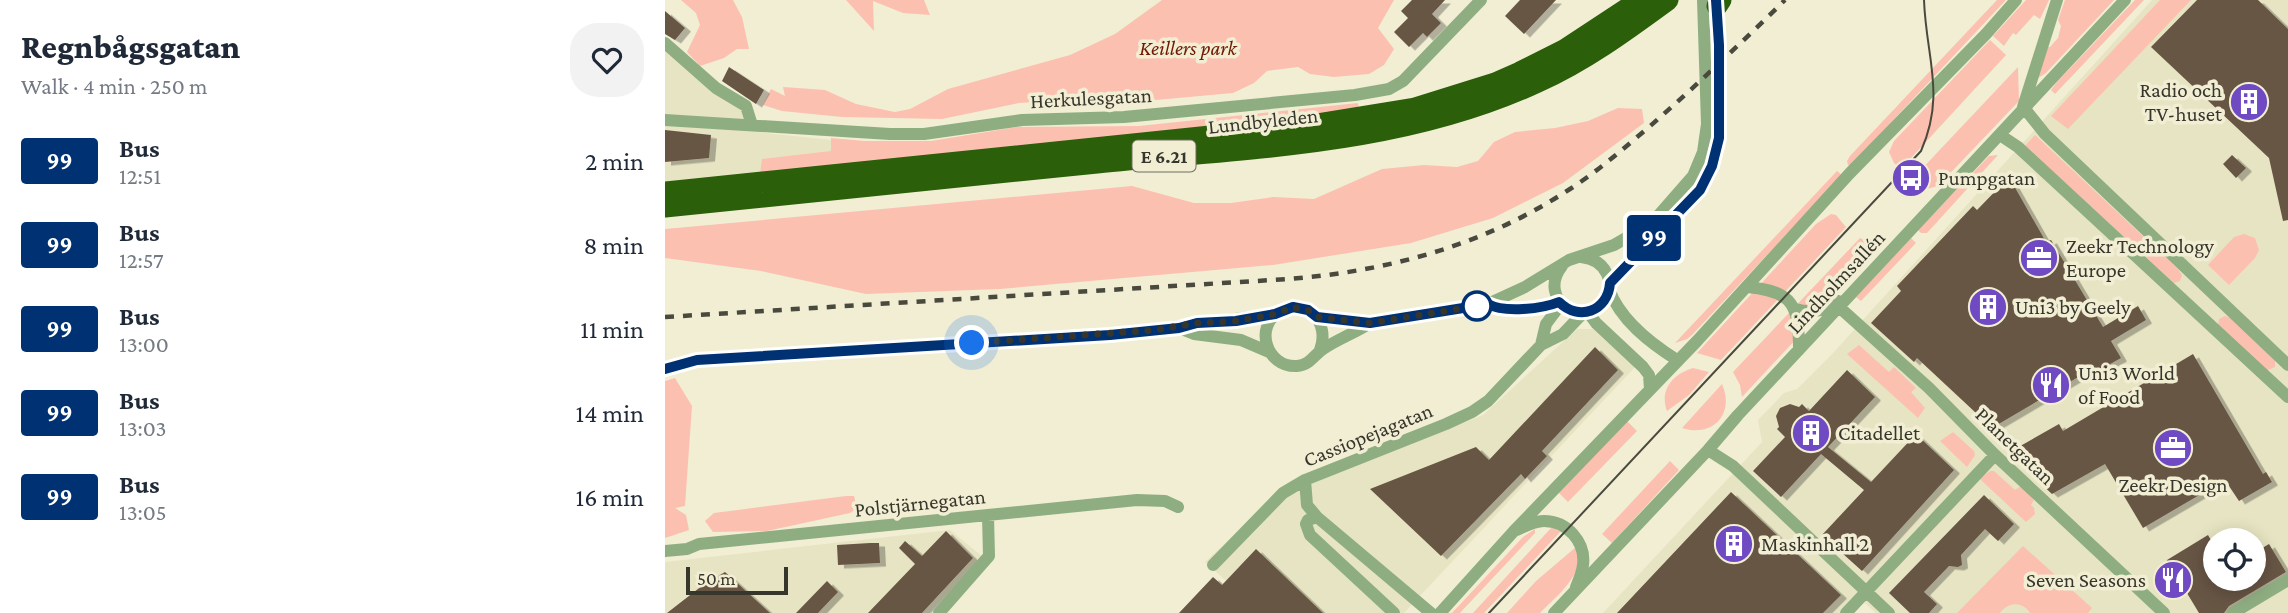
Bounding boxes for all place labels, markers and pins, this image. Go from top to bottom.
place label: Radio och TV-huset [2140,78,2223,126]
building icon: Radio och TV-huset [2228,81,2270,123]
bus stop icon: Pumpgatan [1890,157,1932,199]
place label: Pumpgatan [1938,166,2035,190]
place label: Zeekr Technology Europe [2066,234,2214,282]
office icon: Zeekr Technology Europe [2018,237,2060,279]
building icon: Uni3 by Geely [1967,286,2009,328]
unlabelled marker [1462,291,1492,321]
place label: Uni3 by Geely [2015,295,2131,319]
place label: Uni3 World of Food [2078,361,2175,409]
restaurant icon: Uni3 World of Food [2030,364,2072,406]
building icon: Citadellet [1790,412,1832,454]
place label: Citadellet [1838,421,1921,445]
office icon: Zeekr Design [2152,427,2194,469]
place label: Zeekr Design [2118,473,2228,497]
building icon: Maskinhall 2 [1713,523,1755,565]
place label: Maskinhall 2 [1761,532,1869,556]
restaurant icon: Seven Seasons [2152,559,2194,601]
place label: Seven Seasons [2026,568,2146,592]

